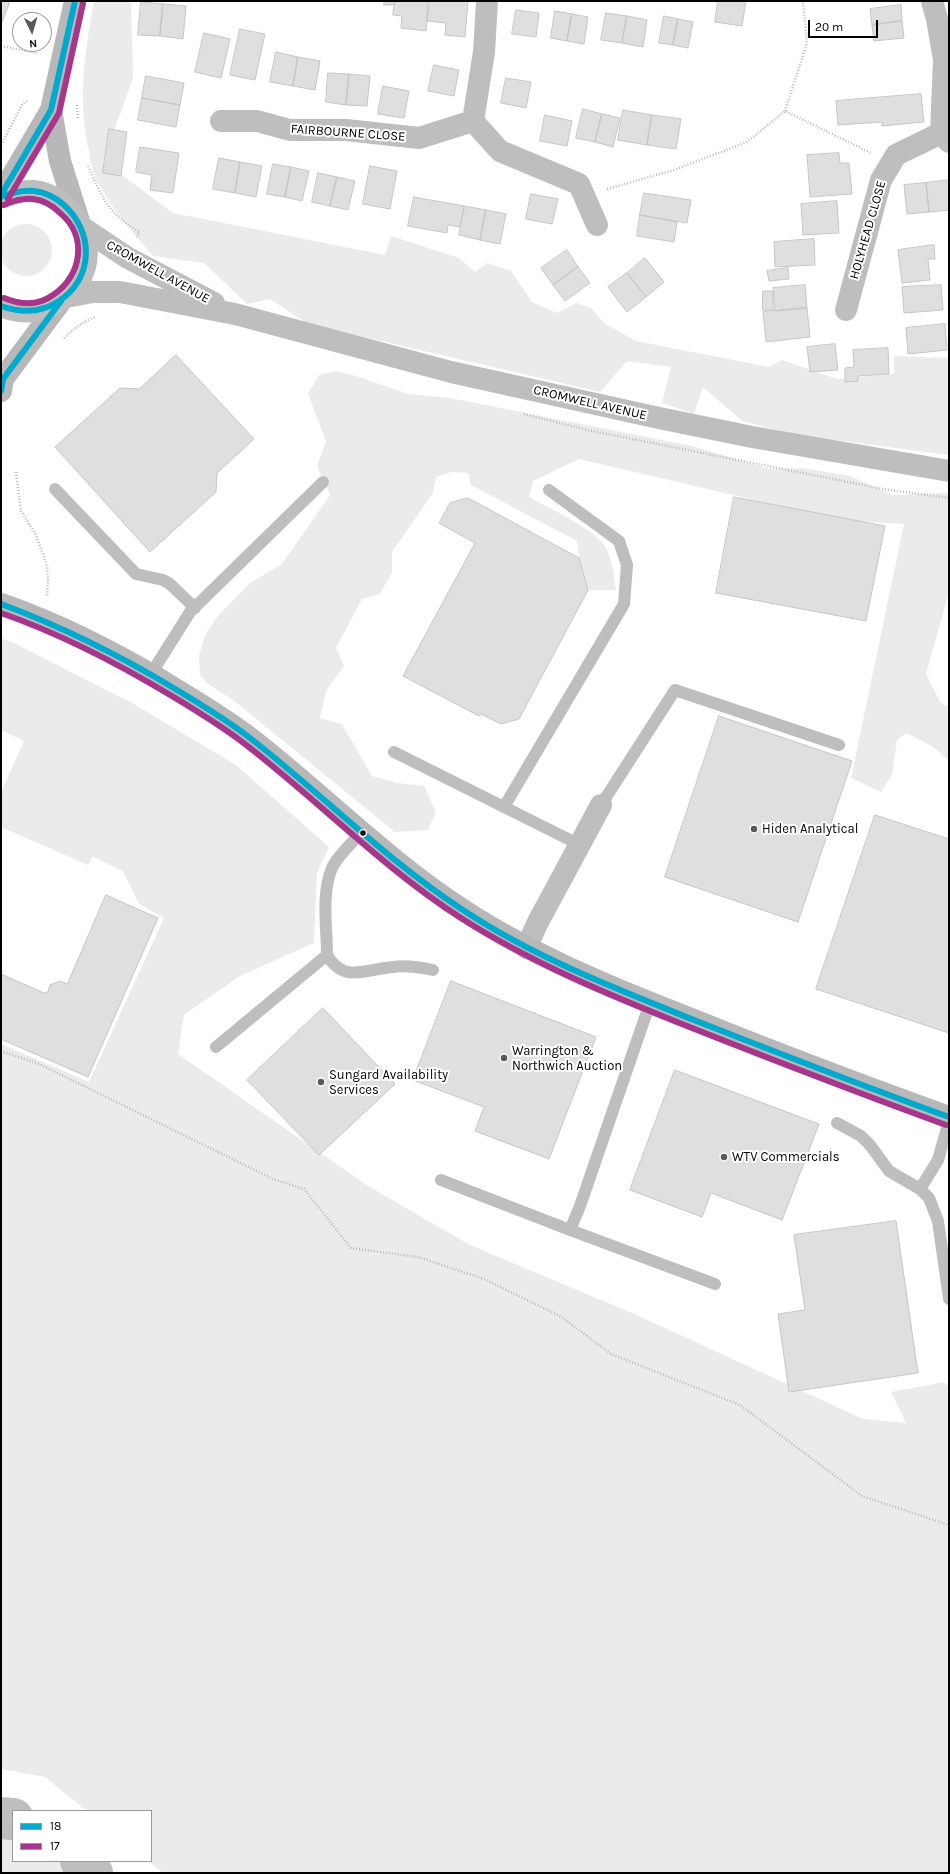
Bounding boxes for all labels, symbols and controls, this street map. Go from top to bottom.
north arrow [12,12,52,52]
scale bar [810,12,880,38]
text: 20 m [815,20,843,34]
text: N [29,37,38,50]
street label: FAIRBOURNE CLOSE [290,121,406,145]
street label: HOLYHEAD CLOSE [846,179,890,281]
street label: CROMWELL AVENUE [104,237,212,307]
street label: CROMWELL AVENUE [532,382,648,424]
place label: Hiden Analytical [762,821,858,837]
marker: Hiden Analytical [749,824,759,834]
unlabelled marker [358,828,368,838]
place label: Warrington & Northwich Auction [512,1043,622,1074]
marker: Warrington & Northwich Auction [499,1053,509,1063]
place label: Sungard Availability Services [329,1067,448,1098]
marker: Sungard Availability Services [316,1077,326,1087]
place label: WTV Commercials [732,1149,840,1165]
marker: WTV Commercials [719,1152,729,1162]
legend [12,1810,152,1862]
text: 18 [50,1819,61,1833]
text: 17 [50,1839,60,1853]

